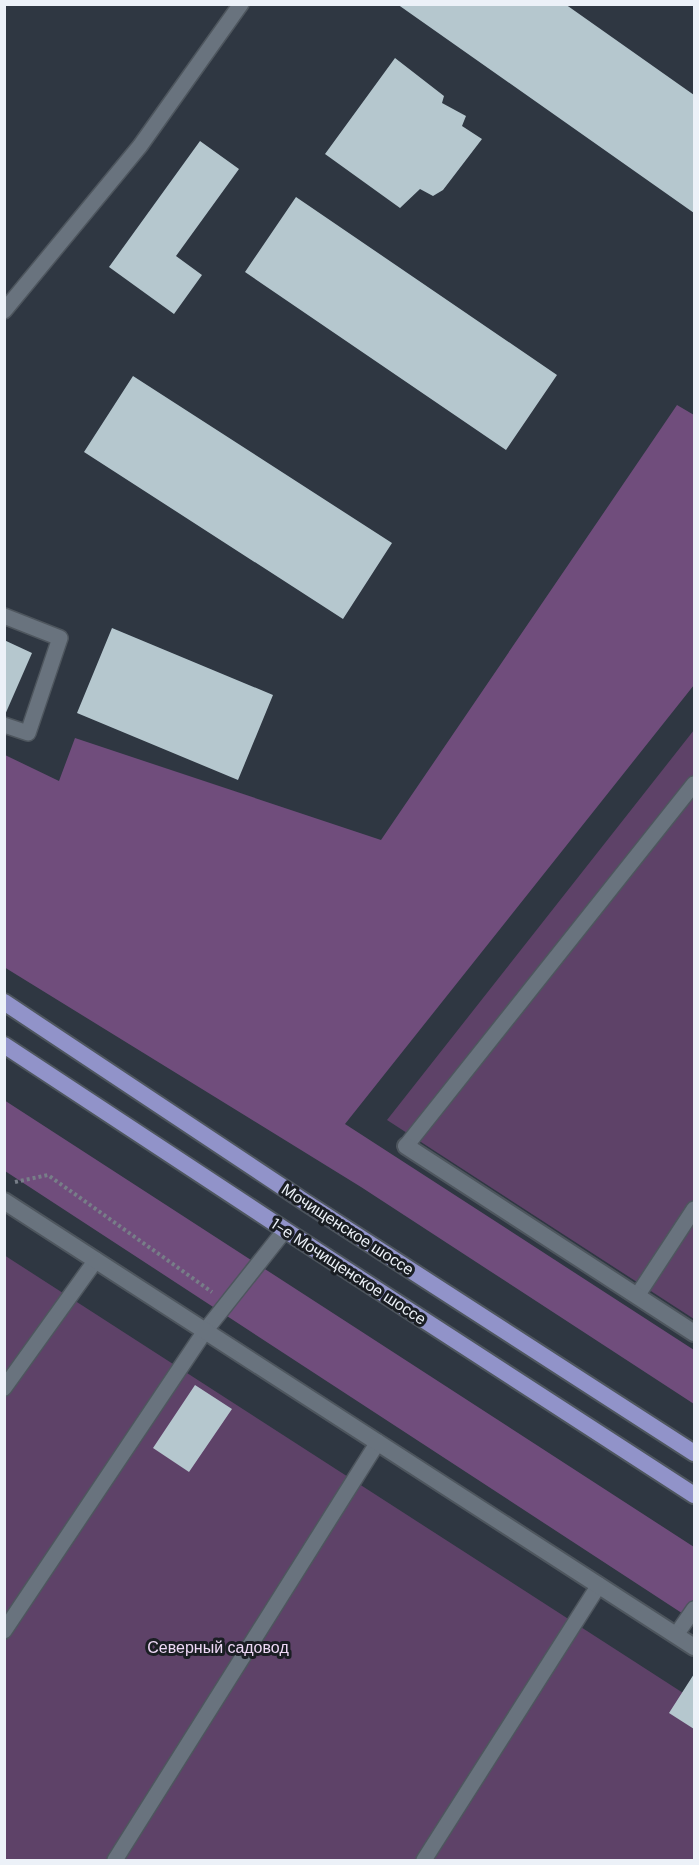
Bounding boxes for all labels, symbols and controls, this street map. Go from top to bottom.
street label: Мочищенское шоссе [277,1179,418,1280]
street label: 1-е Мочищенское шоссе [267,1213,430,1329]
park label: Северный садовод [147,1637,289,1658]

